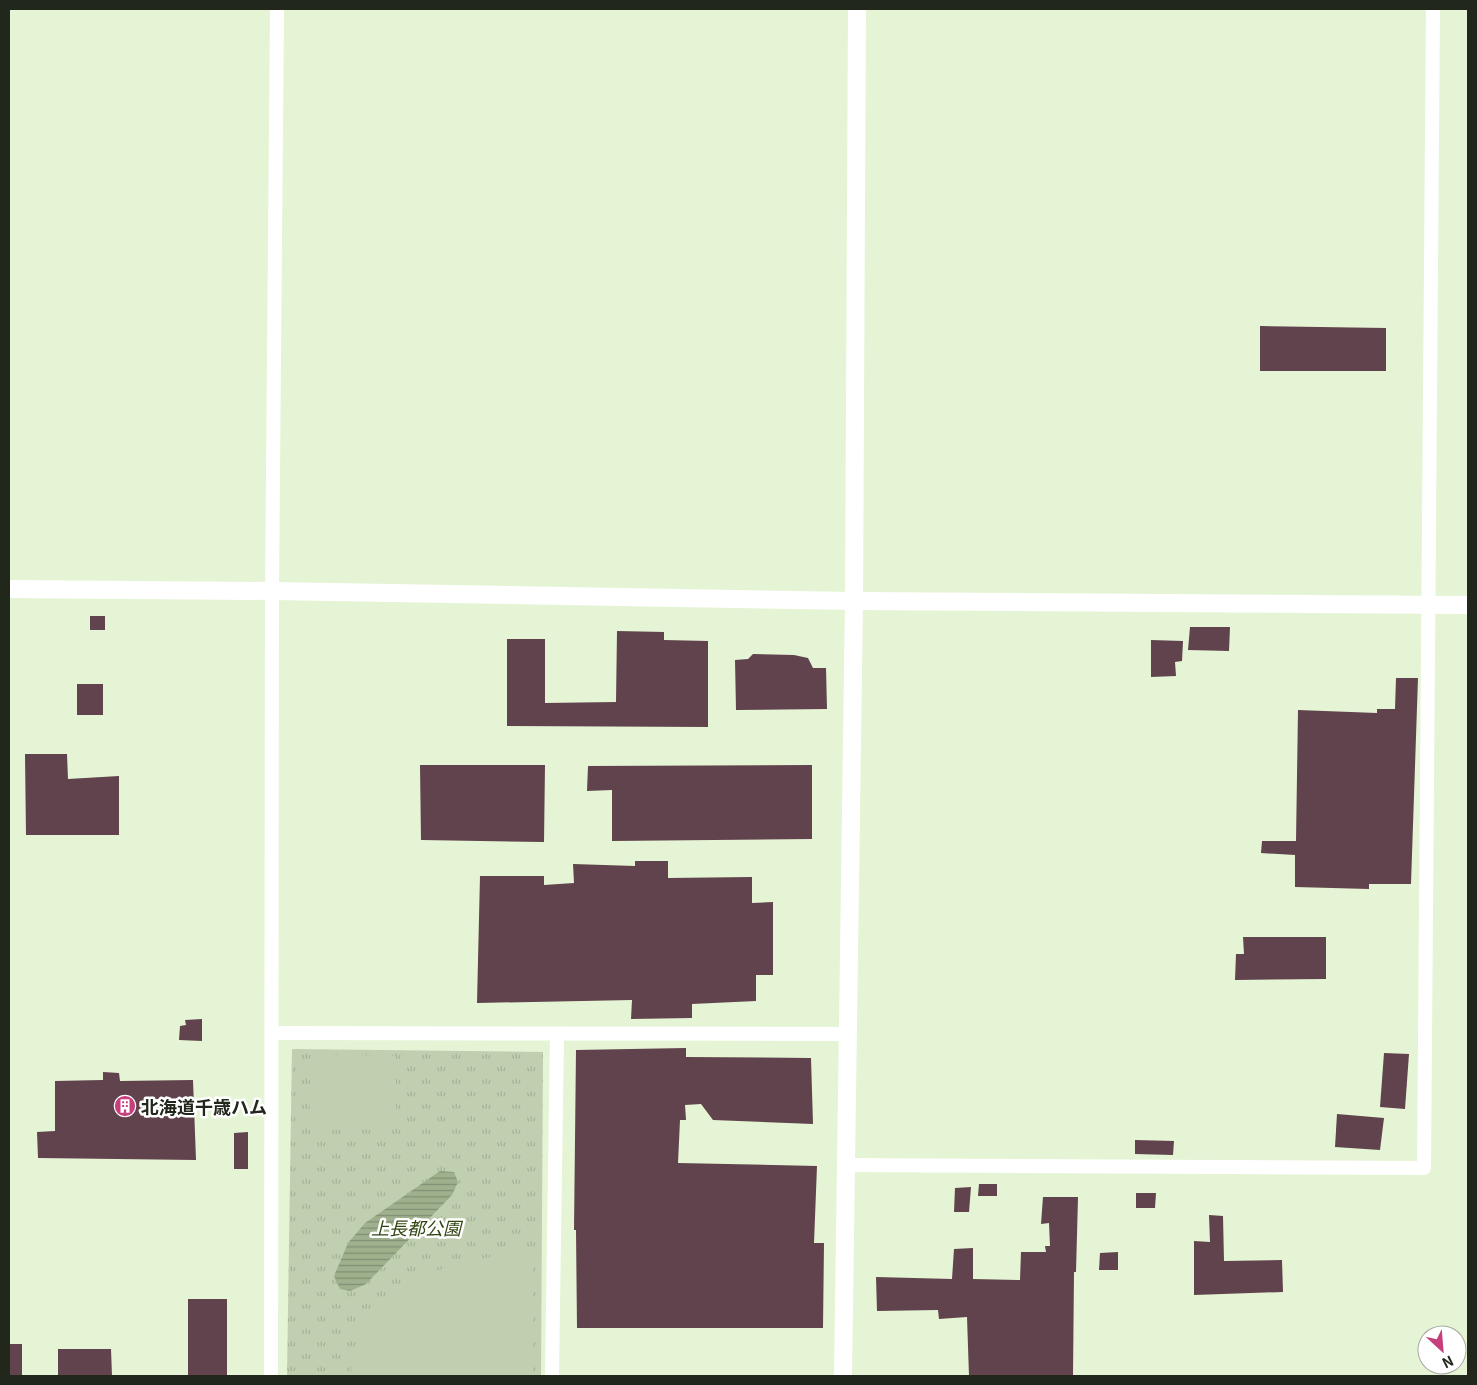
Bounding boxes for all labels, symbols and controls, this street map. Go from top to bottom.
place label: 北海道千歳ハム [141,1093,267,1119]
building icon: 北海道千歳ハム [113,1094,137,1118]
park label: 上長都公園 [371,1214,464,1240]
north arrow [1417,1325,1467,1375]
text: N [1439,1351,1457,1374]

